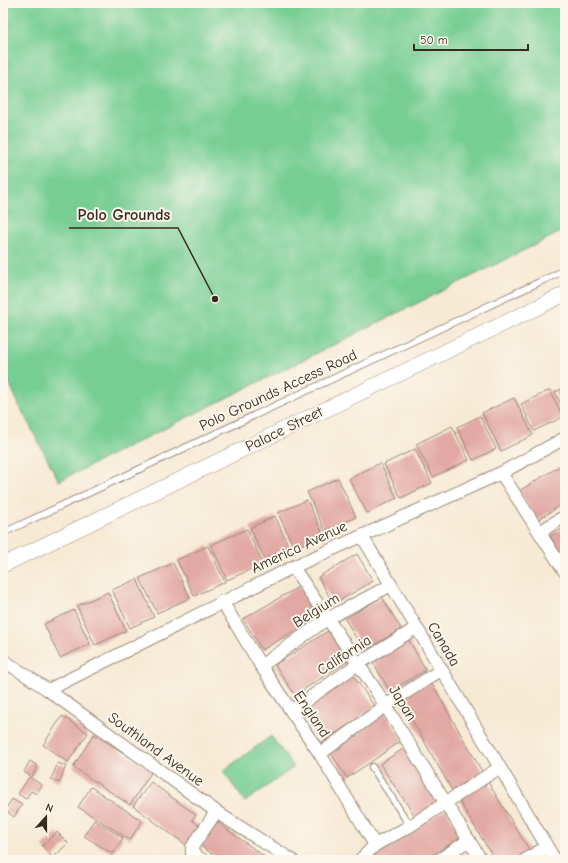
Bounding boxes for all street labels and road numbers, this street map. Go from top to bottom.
street label: Polo Grounds Access Road [196,345,360,435]
street label: Palace Street [242,402,326,455]
street label: America Avenue [248,517,350,577]
street label: Belgium [289,589,343,631]
street label: Canada [424,618,464,670]
street label: California [314,631,374,679]
street label: Japan [385,682,421,724]
street label: England [290,687,334,741]
street label: Southland Avenue [105,708,208,790]

